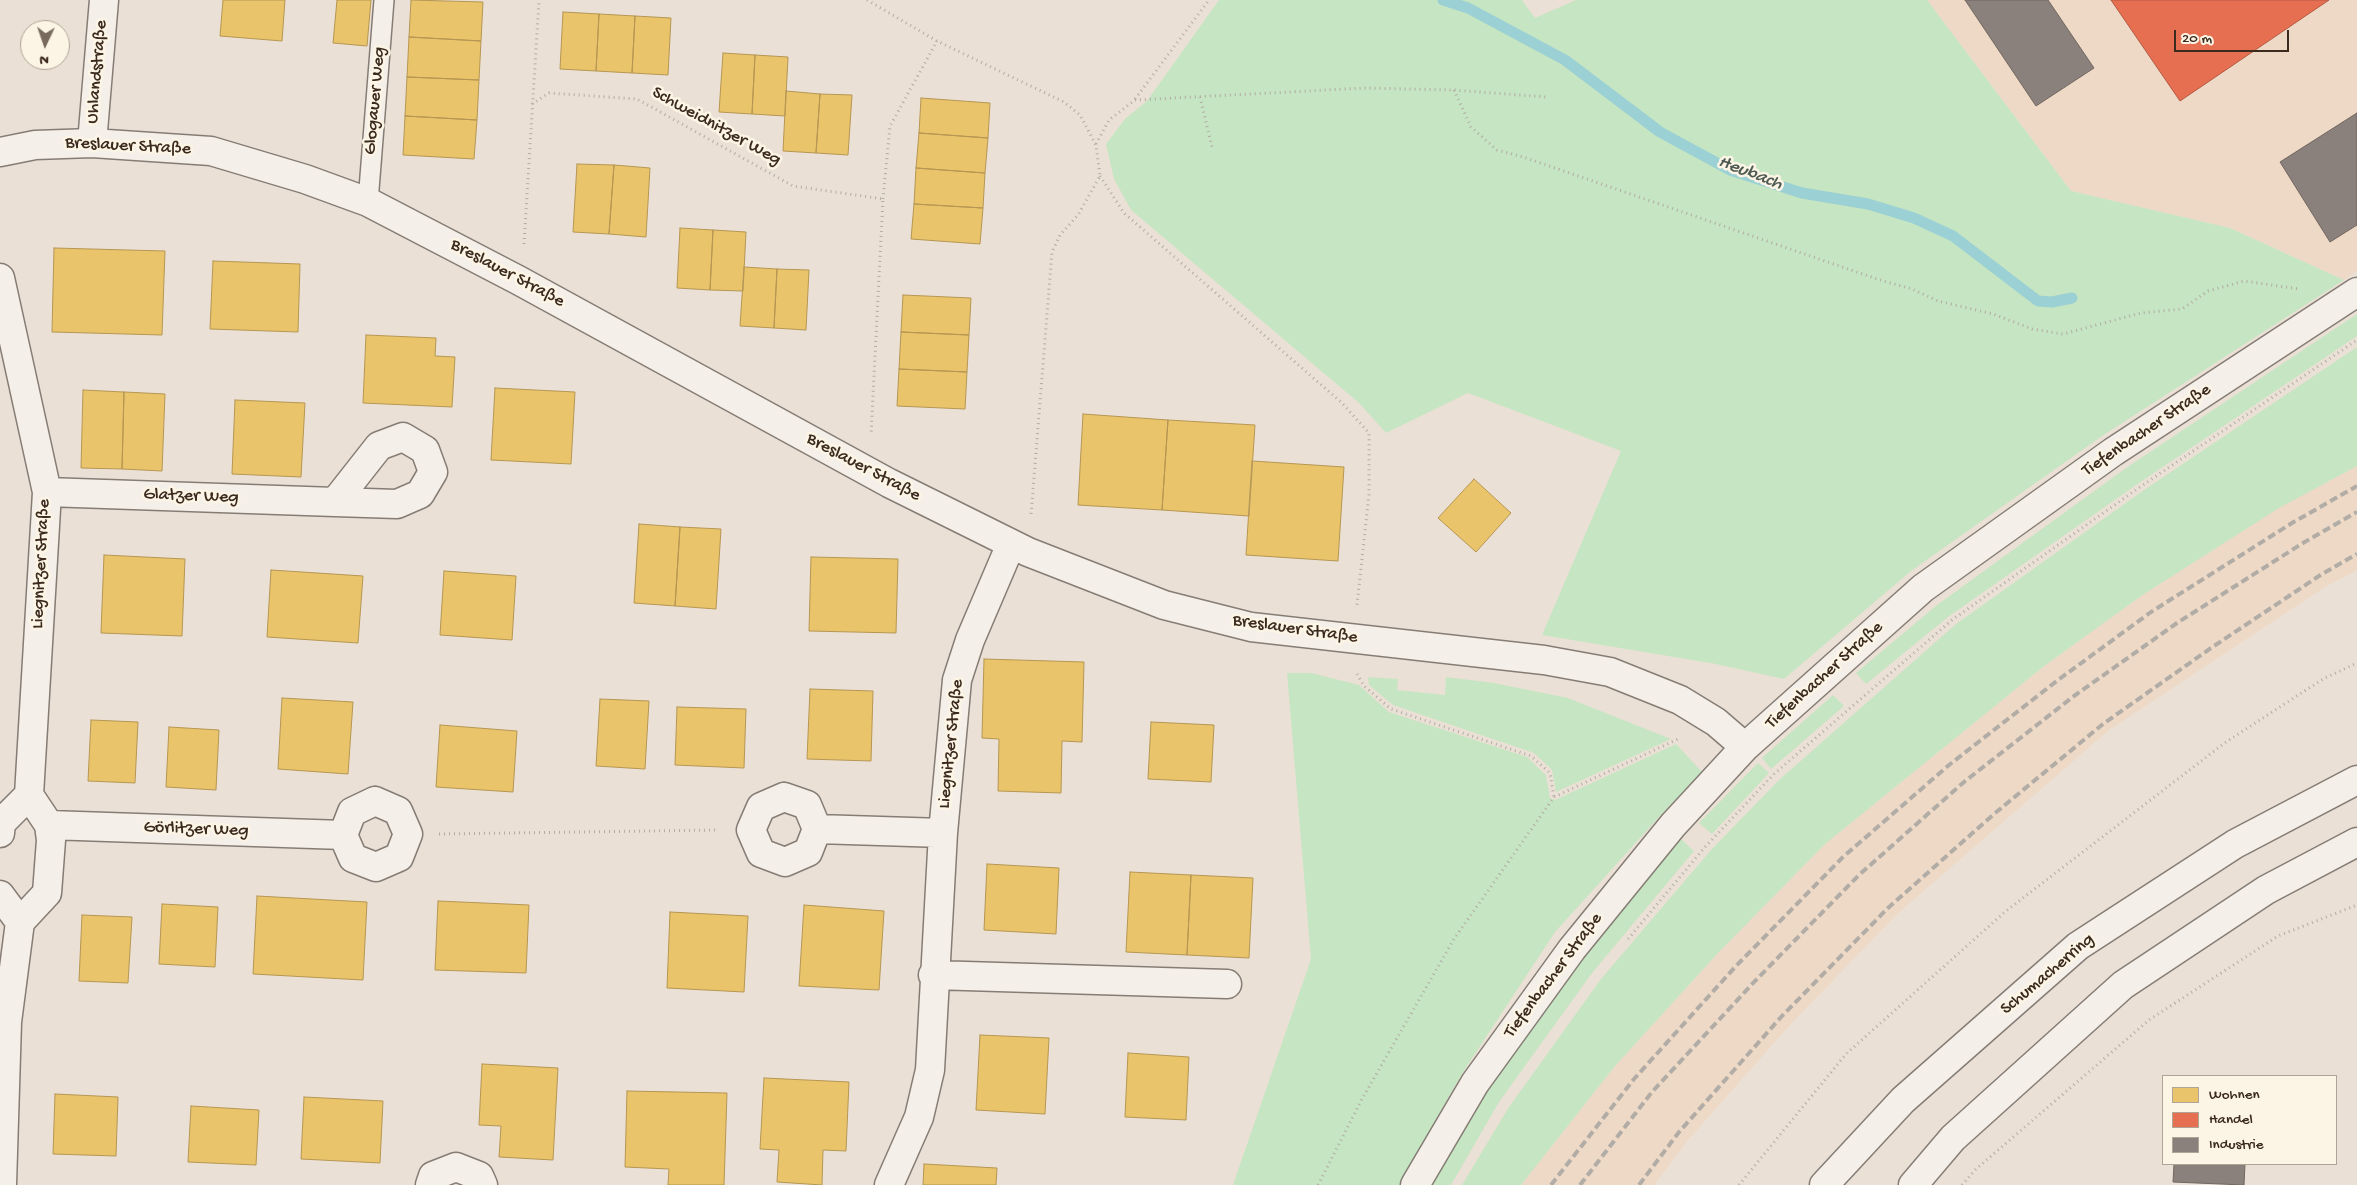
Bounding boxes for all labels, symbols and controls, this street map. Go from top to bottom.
street label: Uhlandstraße [83,19,113,125]
north arrow [20,20,70,70]
scale bar [2177,20,2292,52]
text: 20 m [2182,30,2212,48]
street label: Glogauer Weg [361,46,391,156]
text: N [39,51,49,68]
street label: Schweidnitzer Weg [648,83,784,171]
street label: Breslauer Straße [64,133,192,161]
water label: Heubach [1715,151,1785,197]
street label: Breslauer Straße [446,235,568,313]
street label: Tiefenbacher Straße [2078,380,2216,482]
street label: Breslauer Straße [802,429,924,507]
street label: Glatzer Weg [143,485,239,509]
street label: Liegnitzer Straße [28,499,56,629]
street label: Breslauer Straße [1231,611,1359,649]
street label: Tiefenbacher Straße [1762,617,1888,735]
street label: Liegnitzer Straße [934,678,970,810]
street label: Görlitzer Weg [143,817,249,843]
street label: Tiefenbacher Straße [1500,909,1608,1043]
street label: Schumacherring [1997,929,2099,1021]
legend [2162,1075,2337,1165]
text: Wohnen [2209,1086,2260,1104]
text: Handel [2209,1111,2253,1129]
text: Industrie [2209,1136,2264,1154]

